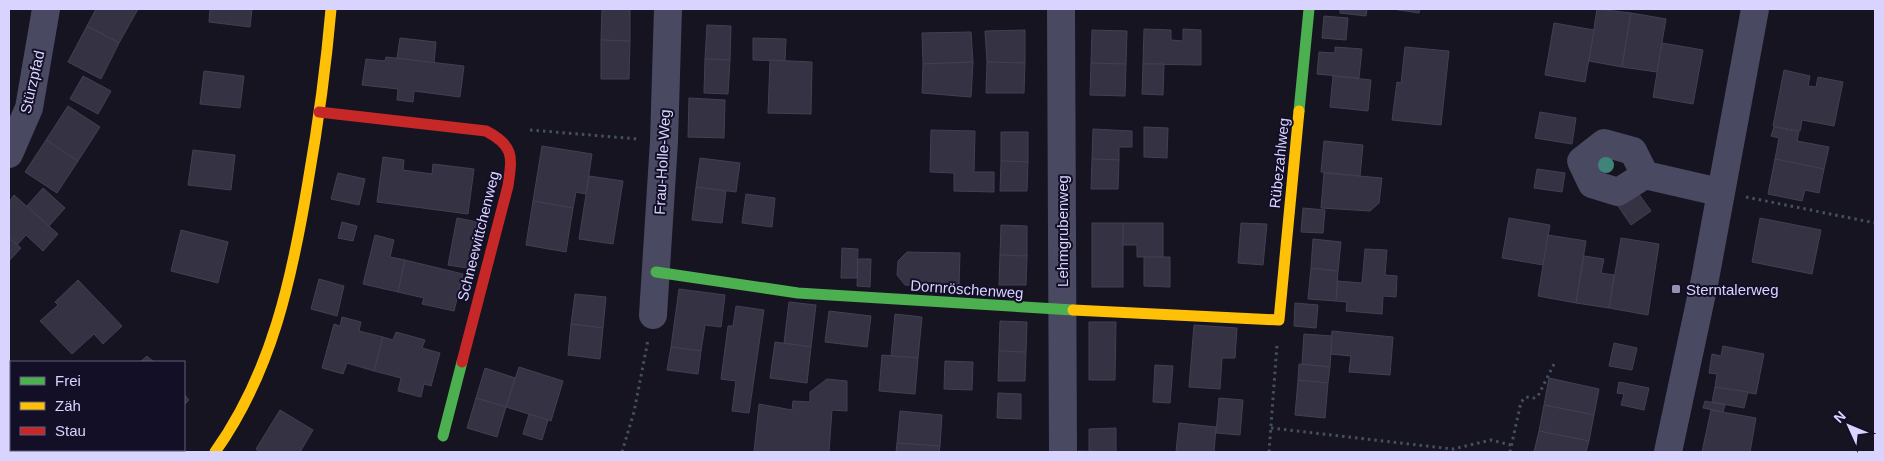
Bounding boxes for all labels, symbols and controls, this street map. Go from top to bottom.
street label: Stürzpfad [16,49,48,115]
street label: Frau-Holle-Weg [651,109,673,215]
street label: Rübezahlweg [1266,117,1292,209]
street label: Schneewittchenweg [454,169,502,303]
street label: Lehmgrubenweg [1054,175,1071,287]
street label: Dornröschenweg [910,277,1024,301]
place label: Sterntalerweg [1686,281,1779,298]
marker: Sterntalerweg [1670,283,1682,295]
legend [10,361,185,451]
text: Frei [55,372,81,389]
text: Zäh [55,397,81,414]
north arrow [1824,401,1874,451]
text: N [1830,408,1849,426]
text: Stau [55,422,86,439]

